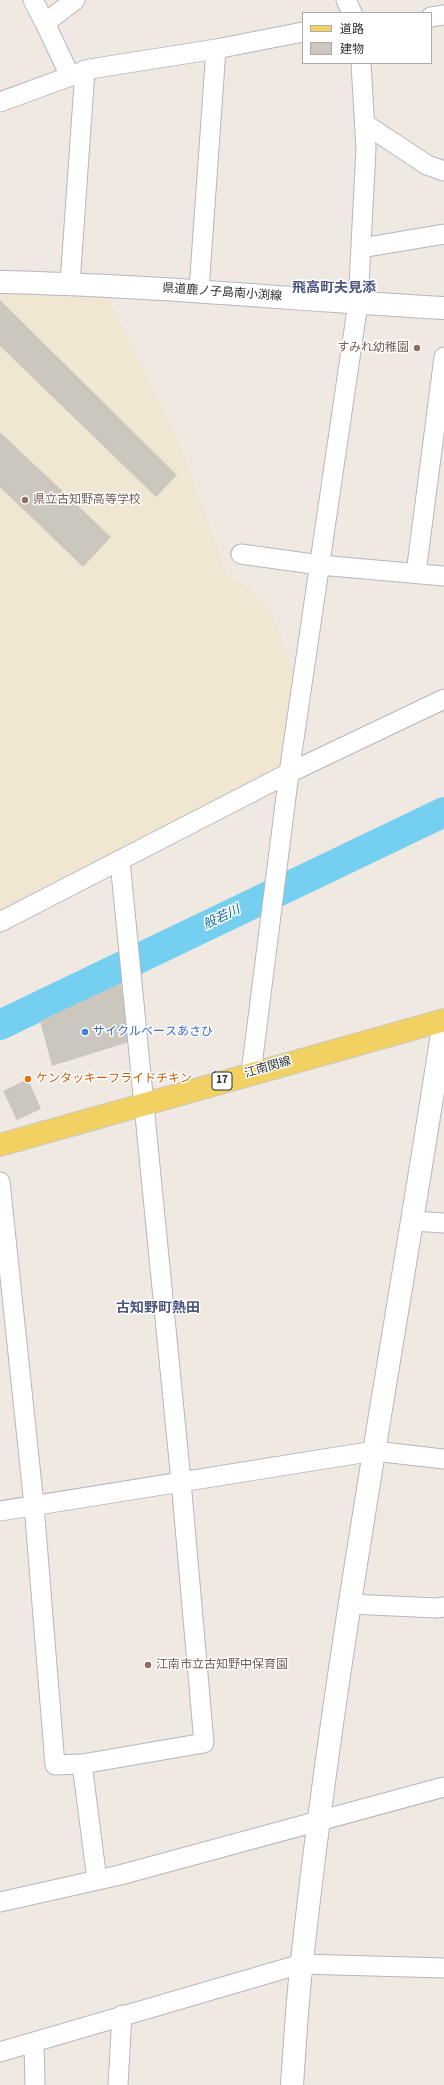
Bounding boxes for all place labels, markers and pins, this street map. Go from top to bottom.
place label: すみれ幼稚園 [337,341,409,355]
marker: すみれ幼稚園 [412,343,422,353]
place label: 県立古知野高等学校 [33,493,141,507]
marker: 県立古知野高等学校 [20,495,30,505]
place label: サイクルベースあさひ [93,1025,213,1039]
marker: サイクルベースあさひ [80,1027,90,1037]
place label: ケンタッキーフライドチキン [36,1072,192,1086]
marker: ケンタッキーフライドチキン [23,1074,33,1084]
place label: 江南市立古知野中保育園 [156,1658,288,1672]
marker: 江南市立古知野中保育園 [143,1660,153,1670]

